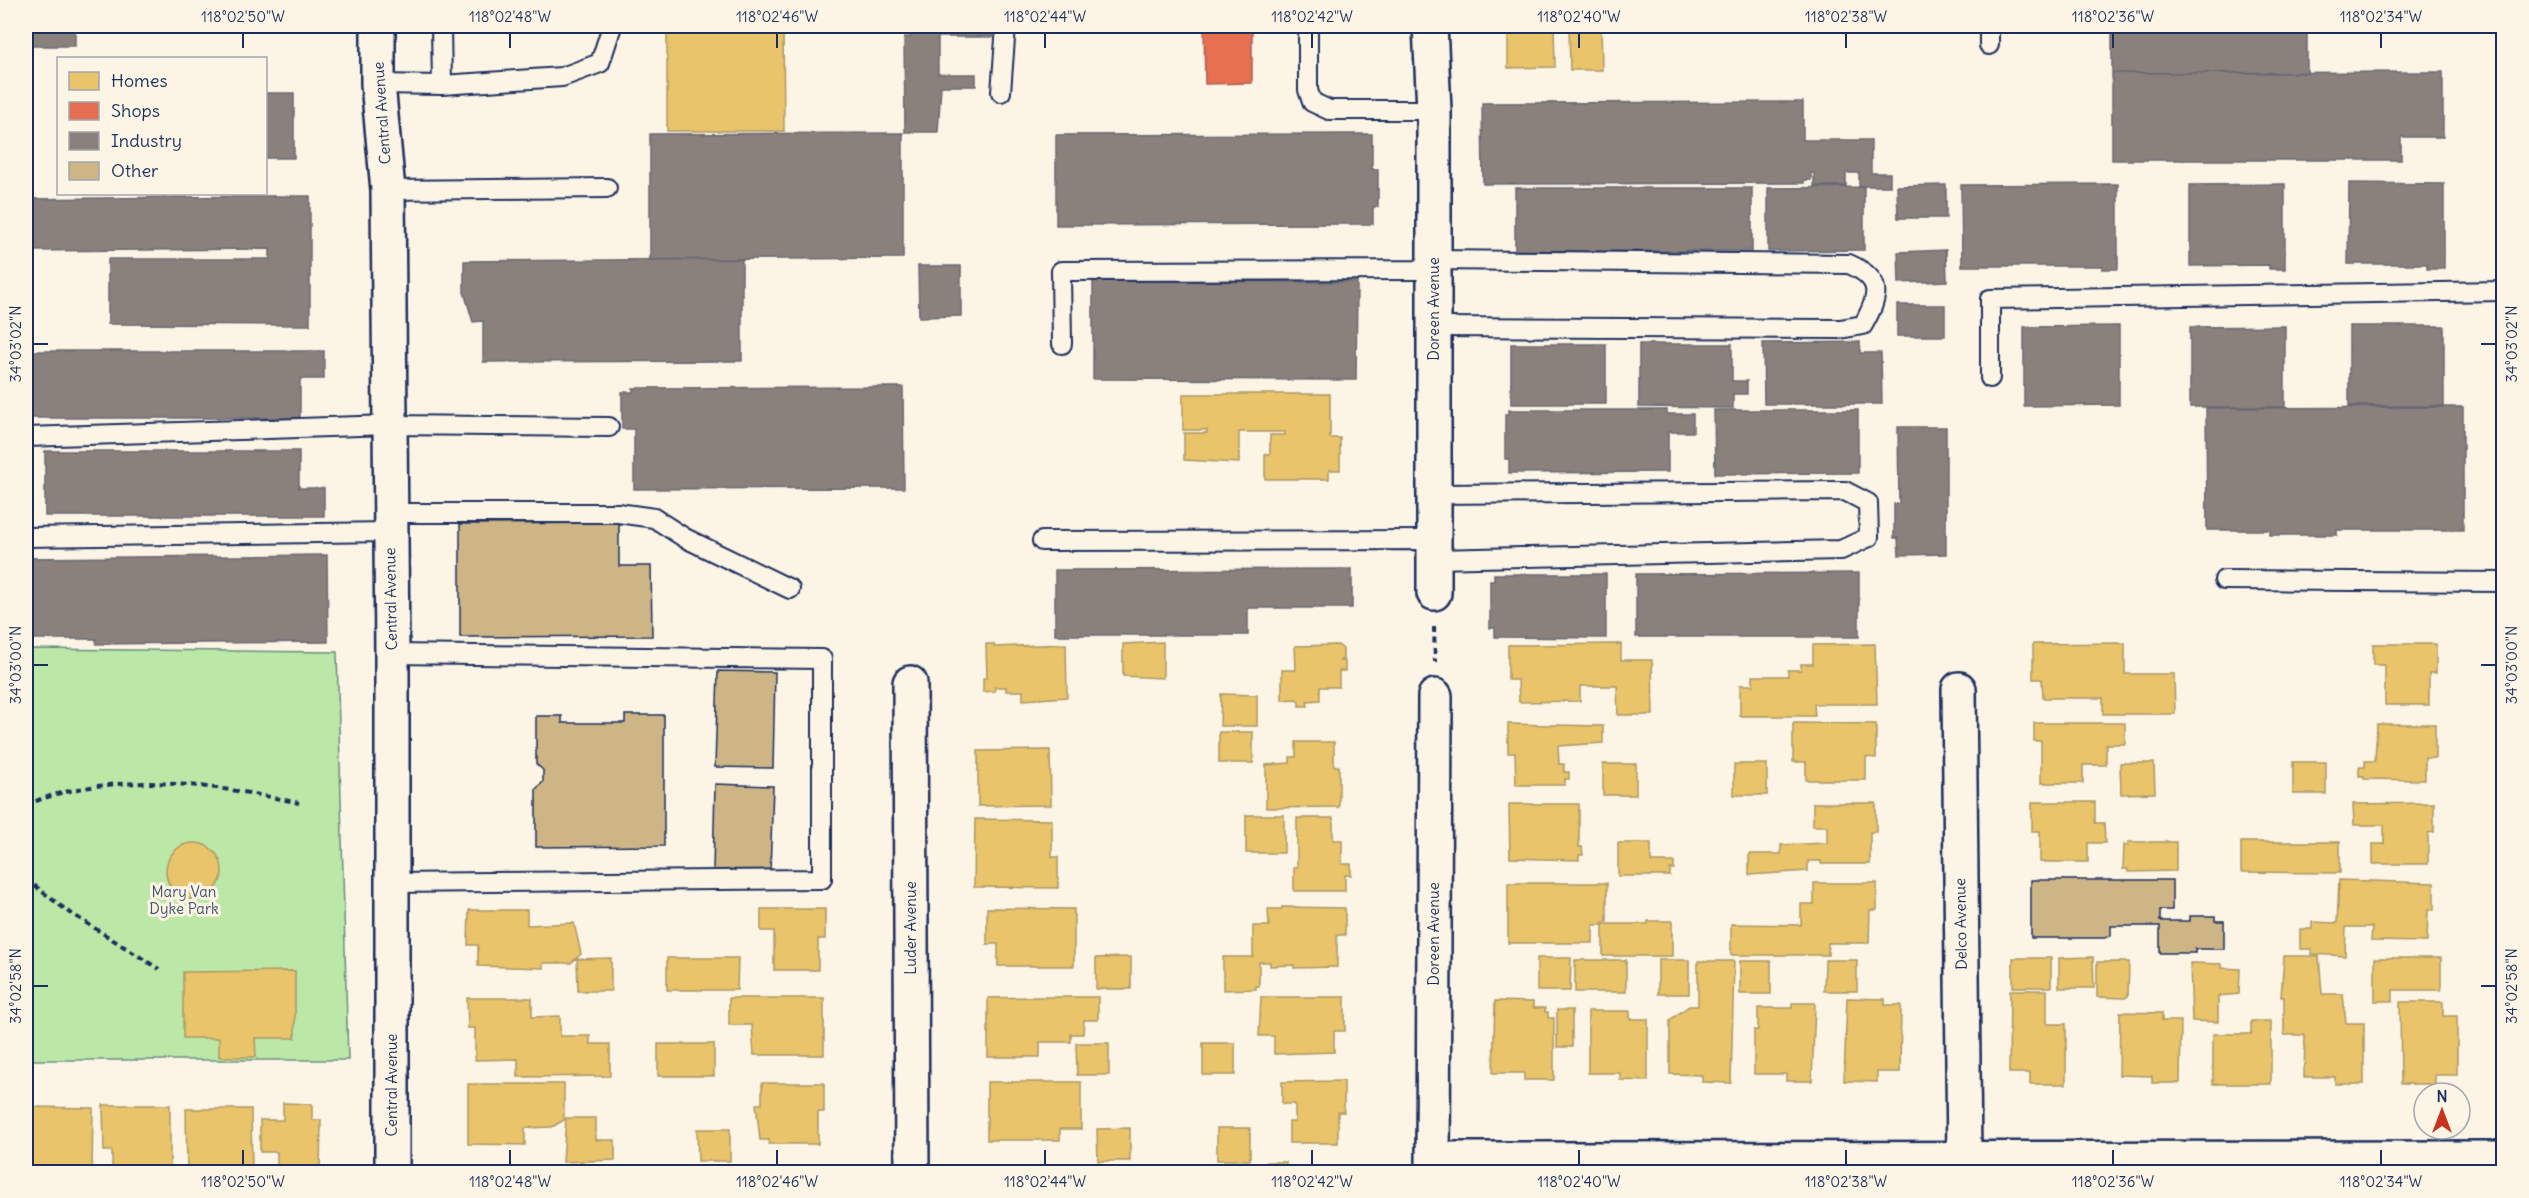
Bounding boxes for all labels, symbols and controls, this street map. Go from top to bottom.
text: 118°02'50"W [201,7,285,26]
text: 118°02'48"W [469,7,551,26]
text: 118°02'46"W [736,7,818,26]
text: 118°02'44"W [1004,7,1086,26]
text: 118°02'42"W [1271,7,1353,26]
text: 118°02'40"W [1537,7,1621,26]
text: 118°02'38"W [1805,7,1888,26]
text: 118°02'36"W [2072,7,2155,26]
text: 118°02'34"W [2340,7,2423,26]
legend [57,57,267,195]
street label: Central Avenue [368,61,395,165]
text: Homes [111,69,168,92]
text: Shops [111,99,160,122]
text: Industry [111,129,182,152]
text: Other [111,159,159,182]
street label: Doreen Avenue [1424,257,1443,361]
text: 34°03'02"N [6,305,25,383]
text: 34°03'02"N [2502,305,2521,383]
street label: Central Avenue [380,547,401,651]
text: 34°03'00"N [6,626,25,704]
text: 34°03'00"N [2502,626,2521,704]
street label: Delco Avenue [1950,878,1971,970]
street label: Luder Avenue [901,881,920,975]
park label: Mary Van Dyke Park [149,882,219,918]
street label: Doreen Avenue [1424,882,1443,986]
text: 34°02'58"N [6,948,25,1024]
text: 34°02'58"N [2502,948,2521,1024]
street label: Central Avenue [382,1034,401,1136]
north arrow [2412,1081,2472,1141]
text: N [2436,1086,2448,1106]
text: 118°02'50"W [201,1172,285,1191]
text: 118°02'48"W [469,1172,551,1191]
text: 118°02'46"W [736,1172,818,1191]
text: 118°02'44"W [1004,1172,1086,1191]
text: 118°02'42"W [1271,1172,1353,1191]
text: 118°02'40"W [1537,1172,1621,1191]
text: 118°02'38"W [1805,1172,1888,1191]
text: 118°02'36"W [2072,1172,2155,1191]
text: 118°02'34"W [2340,1172,2423,1191]

